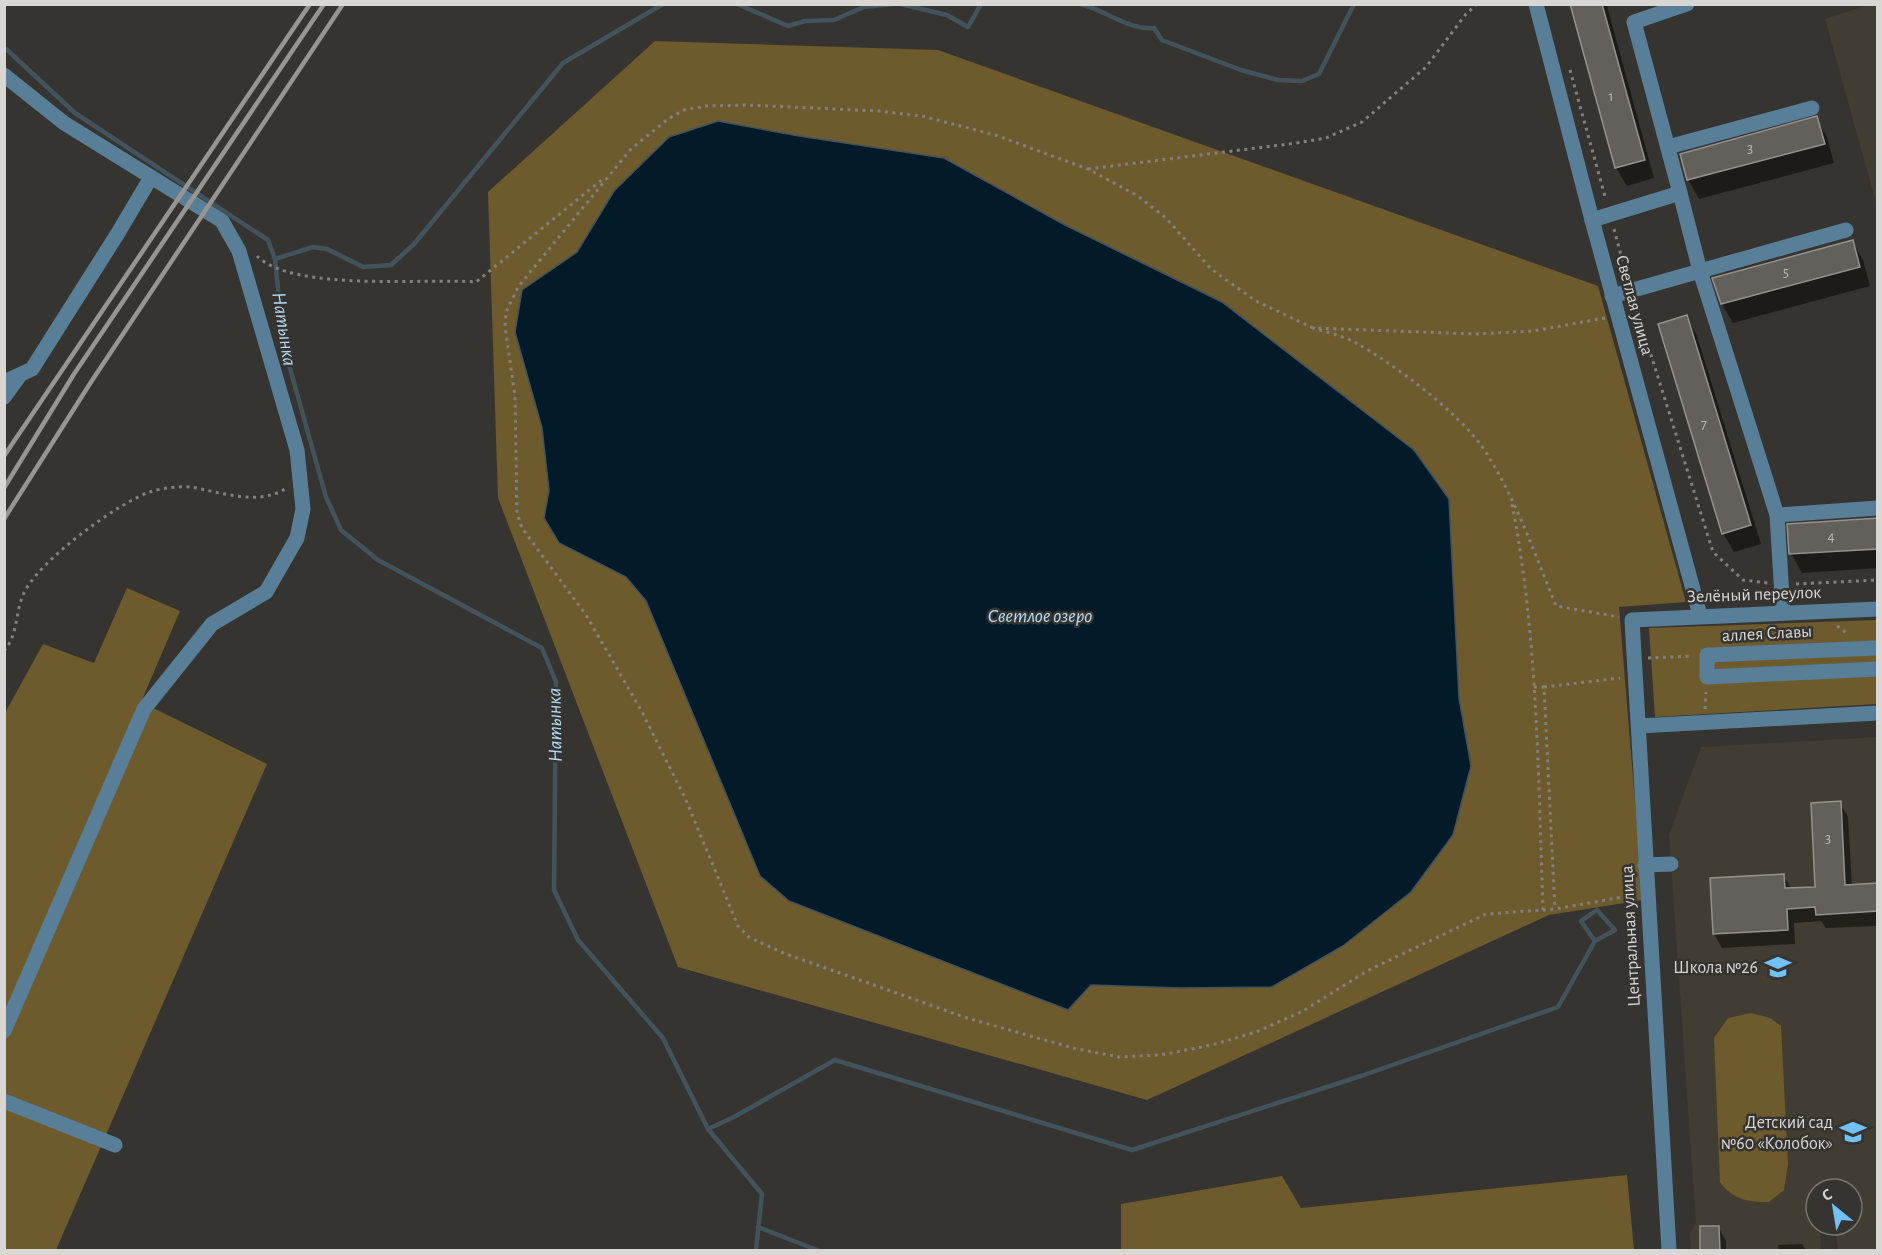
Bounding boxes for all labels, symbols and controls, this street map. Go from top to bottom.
house number: 1 [1608,89,1614,104]
house number: 3 [1747,141,1753,156]
street label: Светлая улица [1612,253,1656,357]
house number: 5 [1783,265,1789,280]
water label: Натынка [268,291,300,367]
house number: 7 [1701,417,1707,432]
house number: 4 [1827,529,1835,544]
street label: Зелёный переулок [1686,584,1822,606]
water label: Светлое озеро [988,606,1092,626]
street label: аллея Славы [1721,623,1813,645]
water label: Натынка [544,688,566,762]
house number: 3 [1825,831,1831,846]
street label: Центральная улица [1618,865,1644,1007]
school or university icon: Школа №26 [1763,952,1793,982]
place label: Школа №26 [1673,959,1758,977]
place label: Детский сад №60 «Колобок» [1721,1114,1833,1153]
school or university icon: Детский сад №60 «Колобок» [1838,1117,1868,1147]
north arrow [1804,1177,1864,1237]
text: С [1819,1186,1835,1204]

